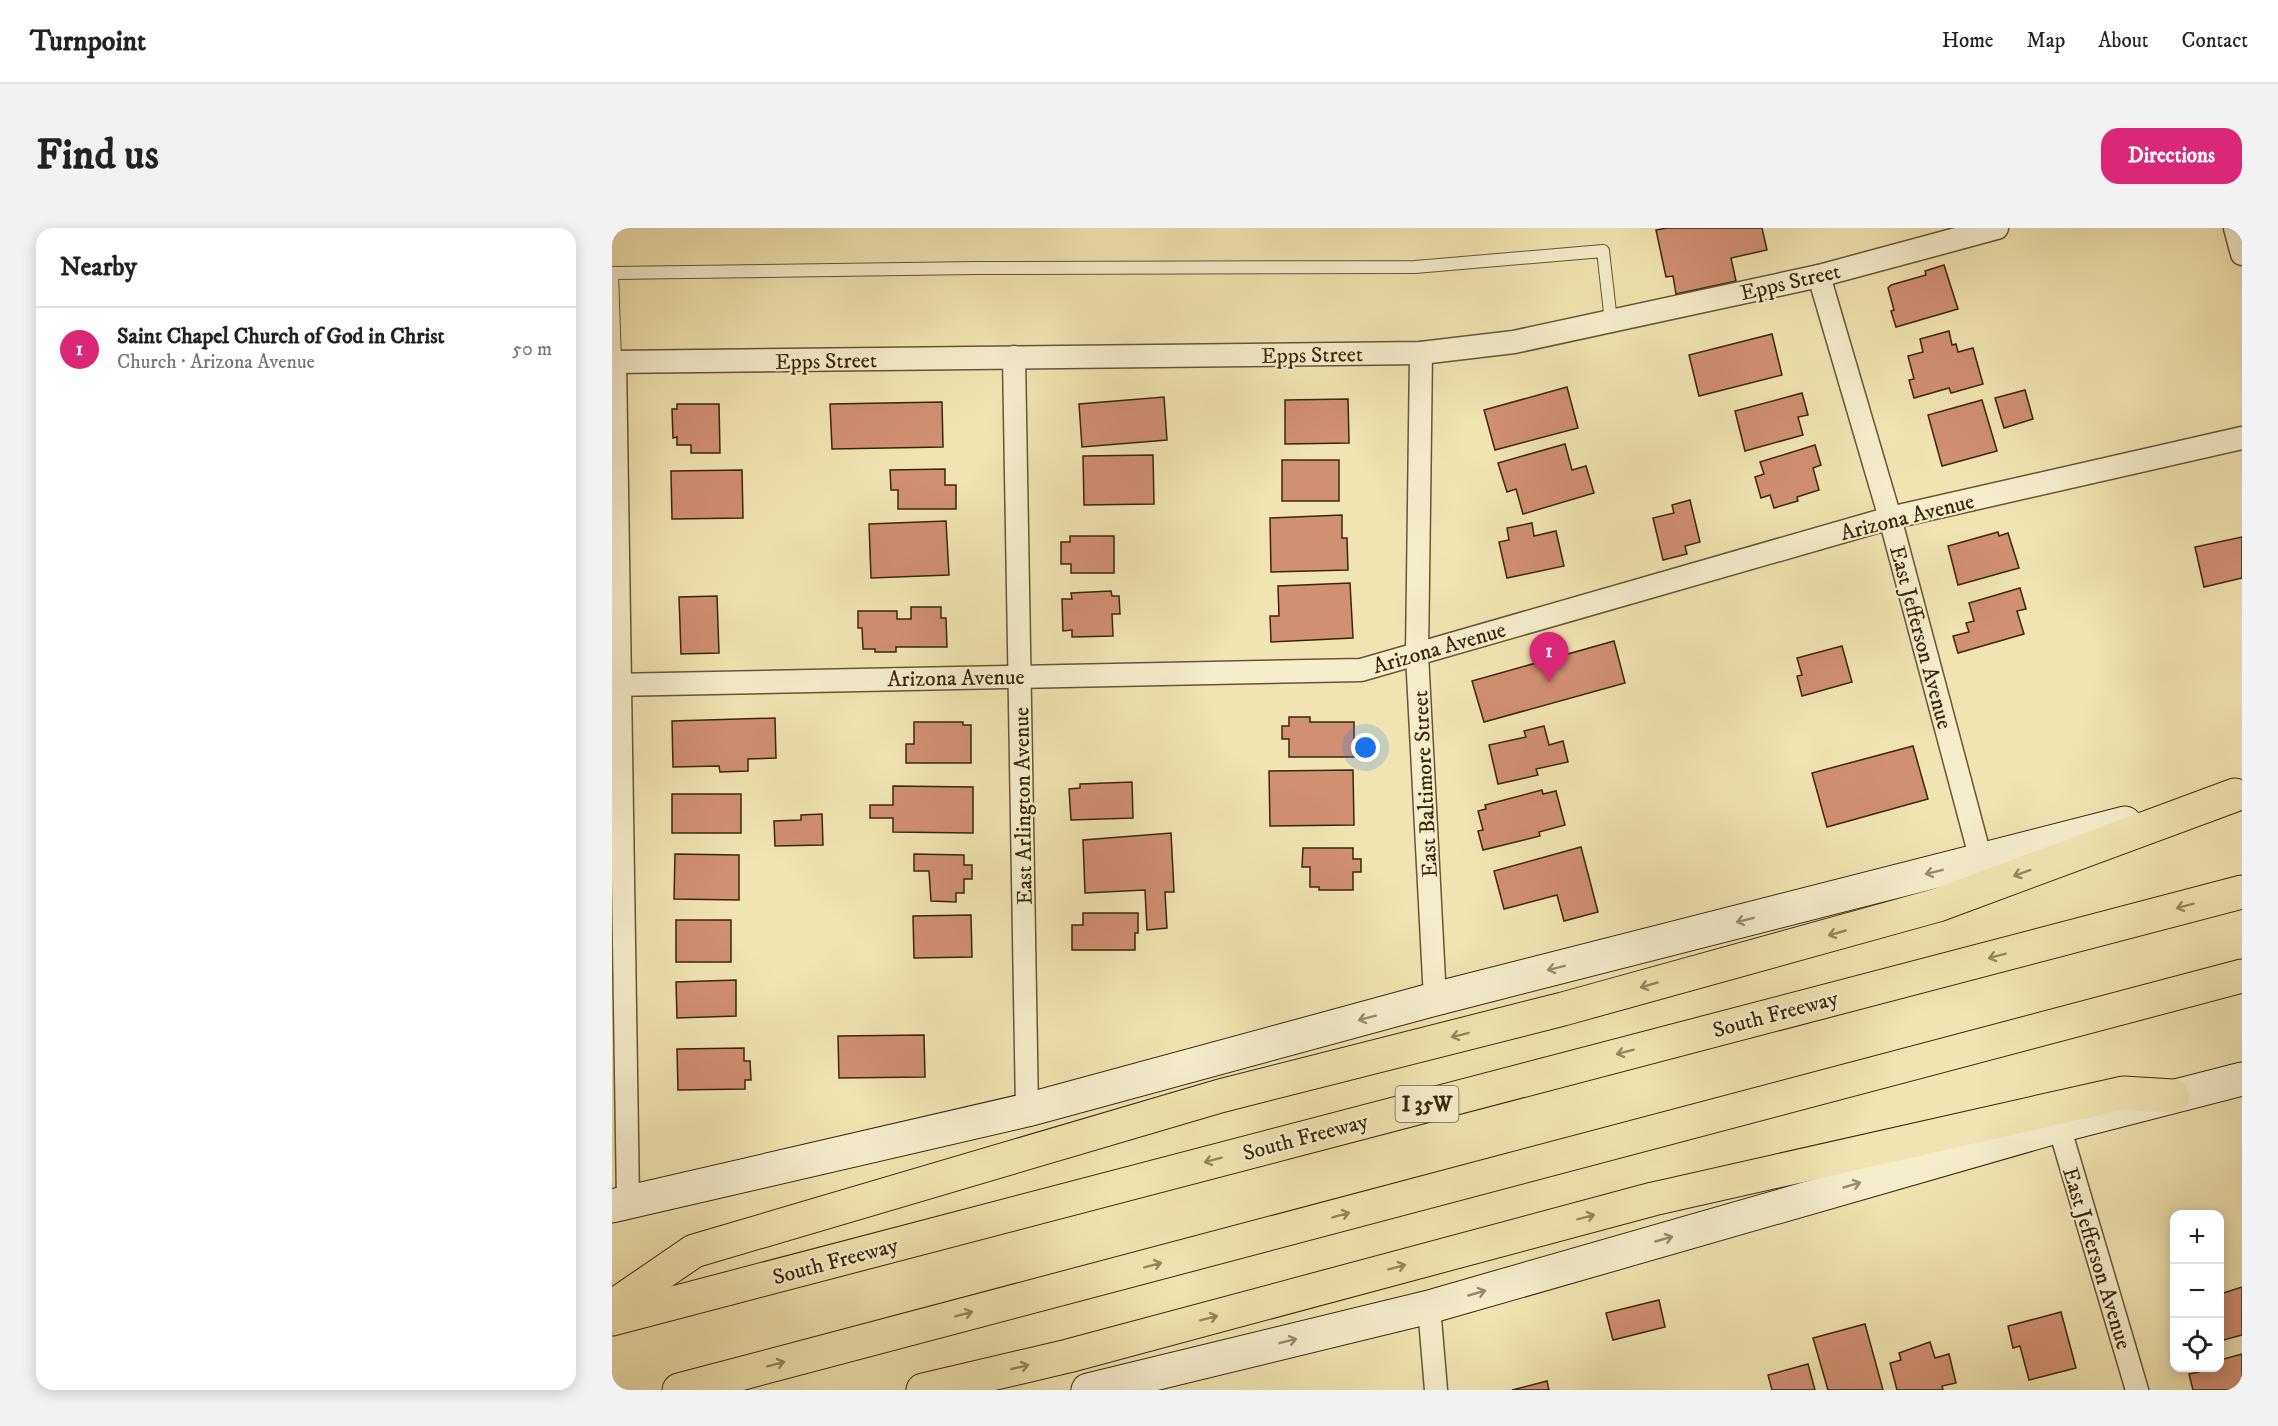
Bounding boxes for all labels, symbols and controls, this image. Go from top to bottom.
text: Turnpoint [30,24,146,59]
text: Home [1942,28,1994,54]
text: Map [2027,28,2065,54]
text: About [2098,28,2149,54]
text: Contact [2182,28,2248,54]
button: Directions [2101,128,2242,184]
text: Find us [36,130,159,182]
text: Nearby [60,251,137,284]
street label: Epps Street [1738,258,1843,307]
text: Saint Chapel Church of God in Christ [117,323,445,350]
text: 1 [76,337,83,362]
text: 50 m [512,337,552,362]
street label: Epps Street [1261,341,1363,370]
street label: Epps Street [775,347,877,376]
text: Church · Arizona Avenue [117,350,315,375]
street label: Arizona Avenue [1838,488,1977,547]
street label: East Jefferson Avenue [1883,543,1958,732]
street label: Arizona Avenue [1370,617,1509,680]
pin: 1 [1530,632,1568,682]
street label: Arizona Avenue [887,664,1025,693]
street label: East Baltimore Street [1407,690,1444,878]
street label: East Arlington Avenue [1008,707,1039,905]
your location [1351,733,1380,762]
one-way arrow [1925,867,1944,879]
one-way arrow [2014,869,2032,880]
one-way arrow [2176,901,2195,913]
one-way arrow [1736,915,1755,927]
one-way arrow [1828,928,1847,939]
one-way arrow [1988,950,2007,962]
one-way arrow [1547,963,1566,975]
one-way arrow [1640,980,1659,991]
street label: South Freeway [1710,985,1842,1044]
one-way arrow [1358,1012,1377,1024]
one-way arrow [1451,1030,1470,1042]
one-way arrow [1616,1047,1635,1058]
road number: I 35W [1396,1086,1458,1122]
street label: South Freeway [1240,1108,1372,1167]
one-way arrow [1204,1155,1223,1166]
street label: East Jefferson Avenue [2056,1164,2137,1353]
one-way arrow [1842,1179,1861,1191]
one-way arrow [1331,1208,1350,1220]
map controls [2170,1210,2224,1372]
button: + [2170,1210,2224,1264]
one-way arrow [1576,1211,1595,1222]
street label: South Freeway [770,1232,902,1291]
one-way arrow [1654,1233,1673,1244]
one-way arrow [1143,1258,1162,1270]
one-way arrow [1388,1261,1407,1273]
button: − [2170,1264,2224,1318]
one-way arrow [1467,1287,1486,1298]
one-way arrow [954,1308,973,1320]
one-way arrow [1199,1311,1218,1323]
button: locate [2170,1318,2224,1372]
one-way arrow [1278,1335,1297,1347]
one-way arrow [766,1358,785,1370]
one-way arrow [1011,1360,1030,1372]

